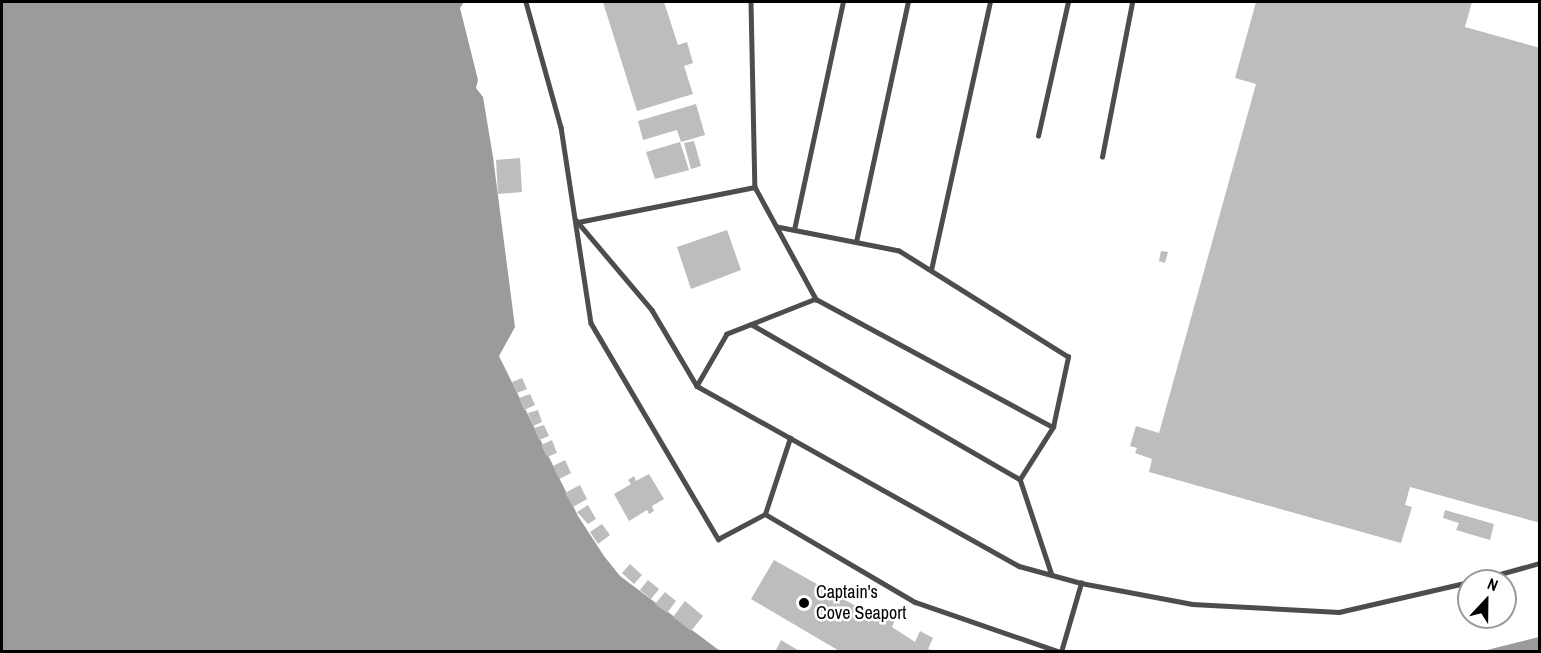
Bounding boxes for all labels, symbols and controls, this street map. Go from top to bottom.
north arrow [1457,569,1517,629]
text: N [1484,572,1502,596]
place label: Captain's Cove Seaport [816,582,906,624]
marker: Captain's Cove Seaport [797,596,811,610]

